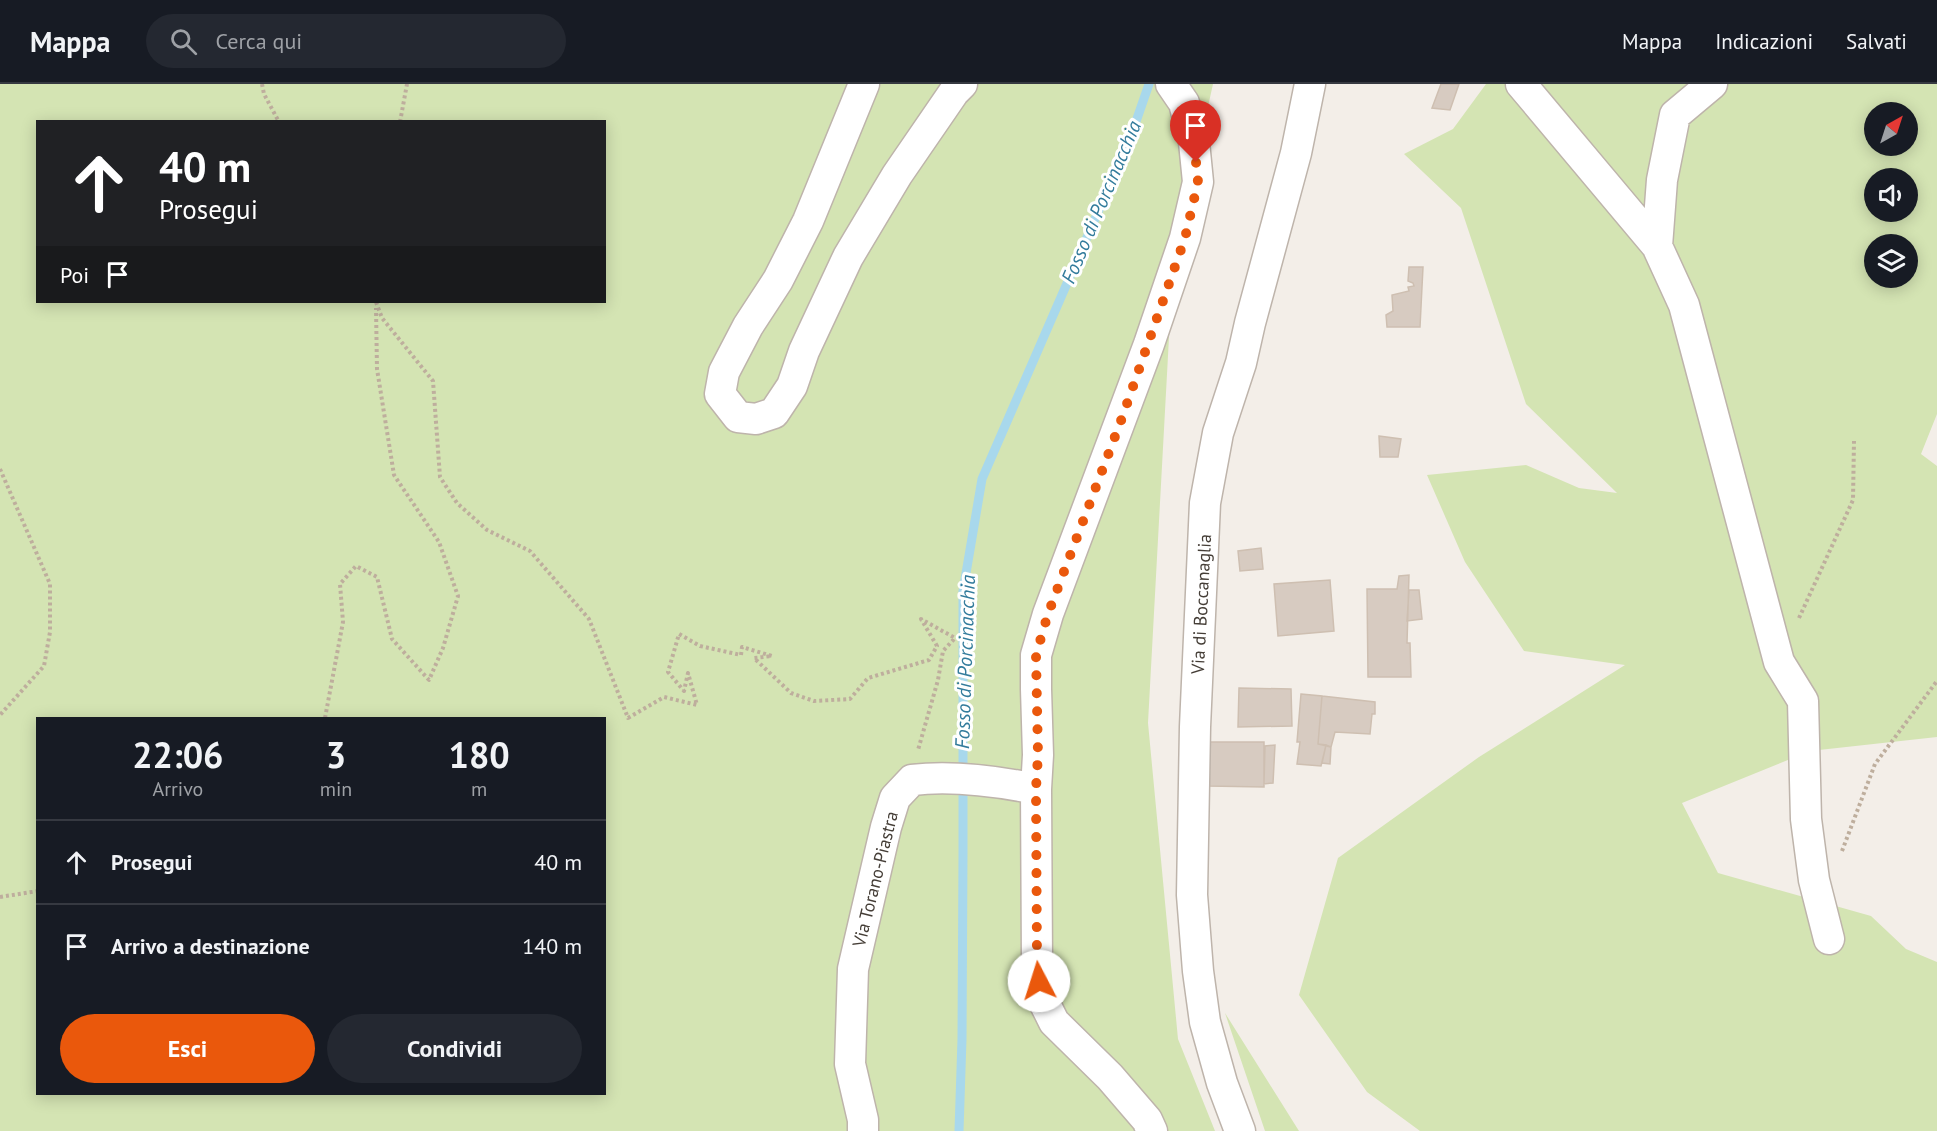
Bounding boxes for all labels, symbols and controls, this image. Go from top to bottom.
search box [146,14,566,68]
text: Mappa [30,23,110,60]
icon: search [167,25,200,58]
text: Cerca qui [215,27,302,55]
text: Mappa [1622,28,1682,55]
text: Indicazioni [1715,28,1813,55]
text: Salvati [1846,28,1907,55]
pin [1170,100,1221,162]
north arrow [1864,102,1918,156]
map controls [1864,102,1918,288]
icon: arrive [1179,109,1212,142]
water label: Fosso di Porcinacchia [1055,116,1147,287]
text: 40 m [159,139,251,194]
icon: ahead [60,144,138,222]
button: sound [1864,168,1918,222]
text: Prosegui [159,192,258,226]
button: layers [1864,234,1918,288]
icon: arrive [101,258,134,291]
text: Poi [60,261,89,289]
street label: Via di Boccanaglia [1186,533,1216,676]
water label: Fosso di Porcinacchia [949,574,981,750]
text: 22:06 [132,731,224,778]
text: 3 [326,731,346,778]
text: 180 [449,731,510,778]
text: Arrivo [152,776,203,802]
text: min [320,776,352,802]
text: m [471,776,487,802]
street label: Via Torano-Piastra [847,809,903,950]
icon: ahead [60,846,93,879]
text: Prosegui [111,848,192,876]
text: 40 m [534,848,582,876]
icon: arrive [60,930,93,963]
text: Arrivo a destinazione [111,932,310,960]
text: 140 m [522,932,582,960]
position arrow [1007,949,1071,1013]
button: Esci [60,1014,315,1083]
button: Condividi [327,1014,582,1083]

